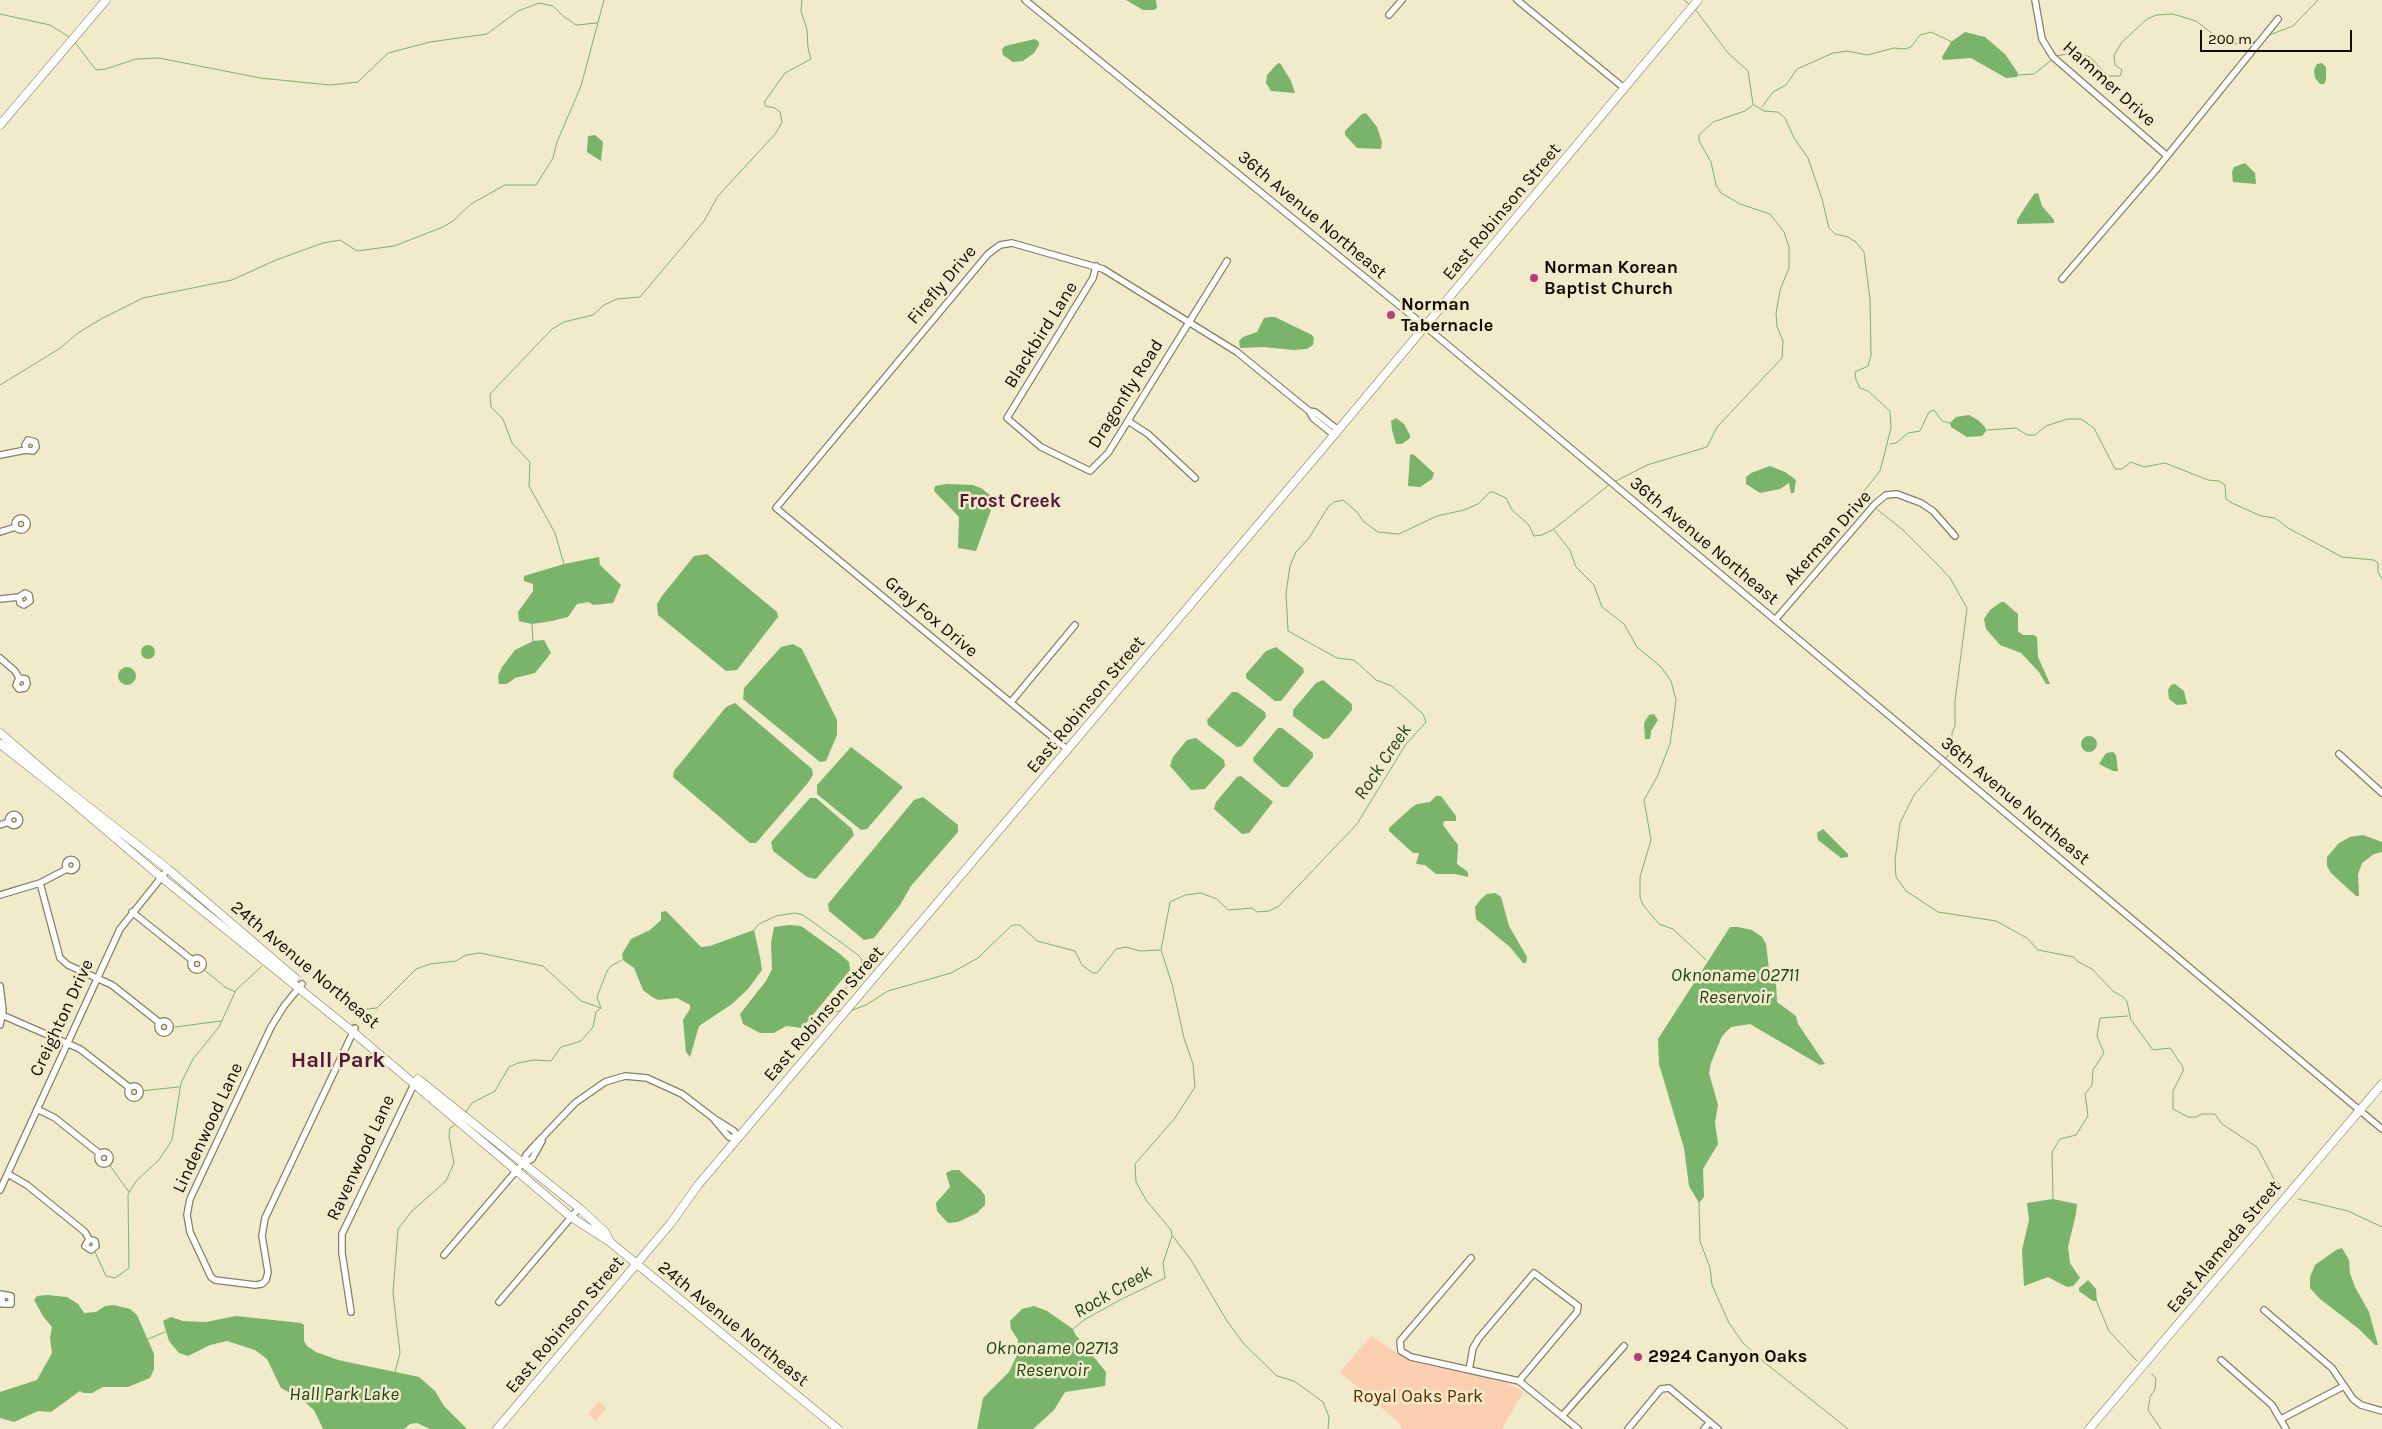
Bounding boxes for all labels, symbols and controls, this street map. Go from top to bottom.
scale bar [2202,20,2354,52]
text: 200 m [2208,30,2252,48]
street label: Hammer Drive [2058,37,2160,131]
street label: East Robinson Street [1438,139,1566,285]
street label: 36th Avenue Northeast [1233,146,1391,284]
street label: Firefly Drive [903,241,981,329]
place label: Norman Korean Baptist Church [1544,257,1678,300]
marker: Norman Korean Baptist Church [1528,272,1540,284]
street label: Blackbird Lane [1000,278,1082,392]
place label: Norman Tabernacle [1401,294,1493,336]
marker: Norman Tabernacle [1385,309,1397,321]
street label: Dragonfly Road [1084,336,1168,452]
street label: 36th Avenue Northeast [1625,472,1783,610]
street label: Akerman Drive [1780,486,1876,590]
district label: Frost Creek [959,491,1061,513]
street label: Gray Fox Drive [880,572,982,662]
street label: East Robinson Street [1022,632,1150,778]
water label: Rock Creek [1349,720,1417,804]
street label: 36th Avenue Northeast [1936,732,2094,870]
street label: 24th Avenue Northeast [226,896,384,1034]
street label: East Robinson Street [759,942,889,1086]
street label: Creighton Drive [25,956,99,1080]
water label: Oknoname 02711 Reservoir [1671,965,1799,1009]
district label: Hall Park [291,1048,385,1074]
street label: Lindenwood Lane [168,1059,248,1197]
street label: Ravenwood Lane [322,1092,400,1224]
street label: East Alameda Street [2162,1176,2286,1318]
street label: East Robinson Street [501,1252,629,1398]
street label: 24th Avenue Northeast [653,1257,813,1391]
water label: Rock Creek [1070,1260,1156,1324]
water label: Oknoname 02713 Reservoir [986,1338,1118,1382]
place label: 2924 Canyon Oaks [1648,1346,1807,1368]
marker: 2924 Canyon Oaks [1632,1351,1644,1363]
water label: Hall Park Lake [289,1384,399,1406]
park label: Royal Oaks Park [1353,1386,1483,1408]

